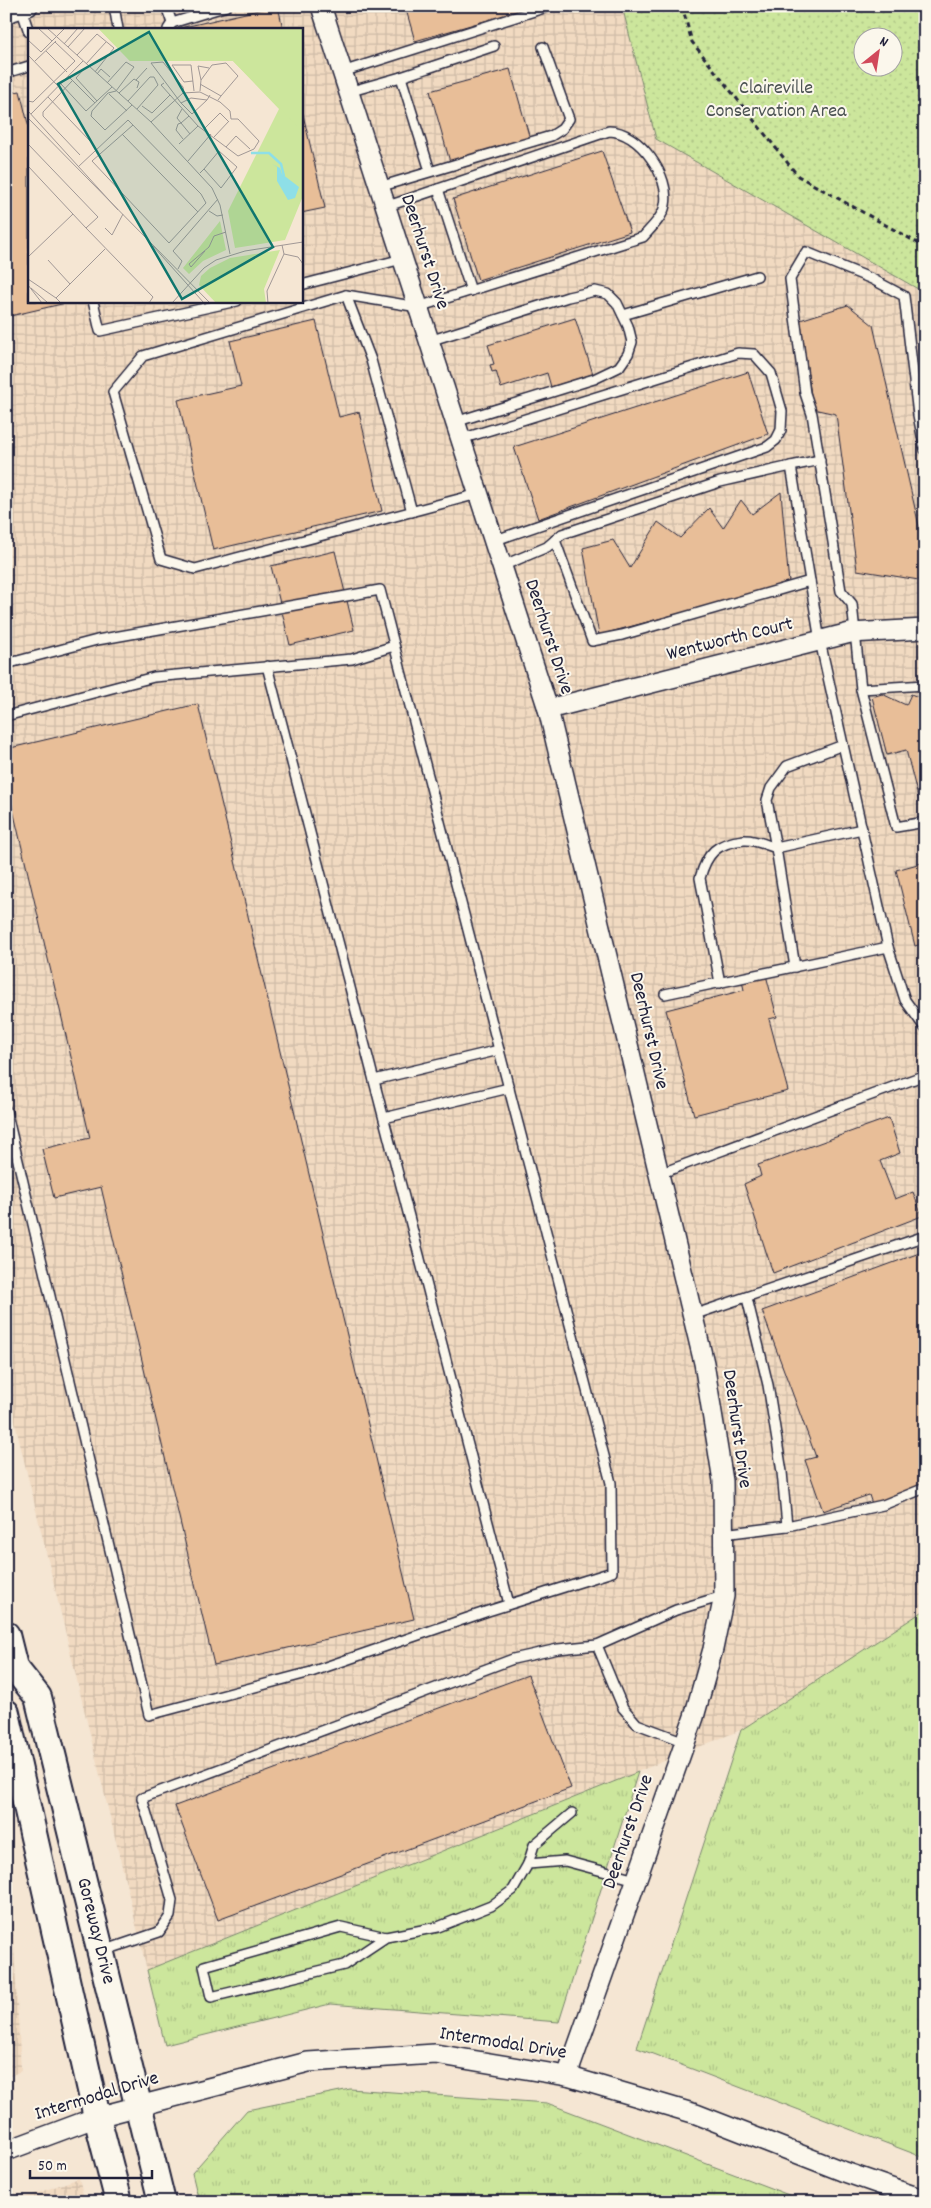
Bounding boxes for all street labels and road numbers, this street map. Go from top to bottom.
street label: Deerhurst Drive [392,191,456,313]
street label: Deerhurst Drive [516,576,580,698]
street label: Wentworth Court [664,611,796,669]
street label: Deerhurst Drive [621,970,675,1093]
street label: Deerhurst Drive [714,1368,758,1490]
street label: Deerhurst Drive [596,1771,662,1893]
street label: Goreway Drive [68,1875,122,1987]
street label: Intermodal Drive [437,2020,569,2068]
street label: Intermodal Drive [32,2065,163,2129]

